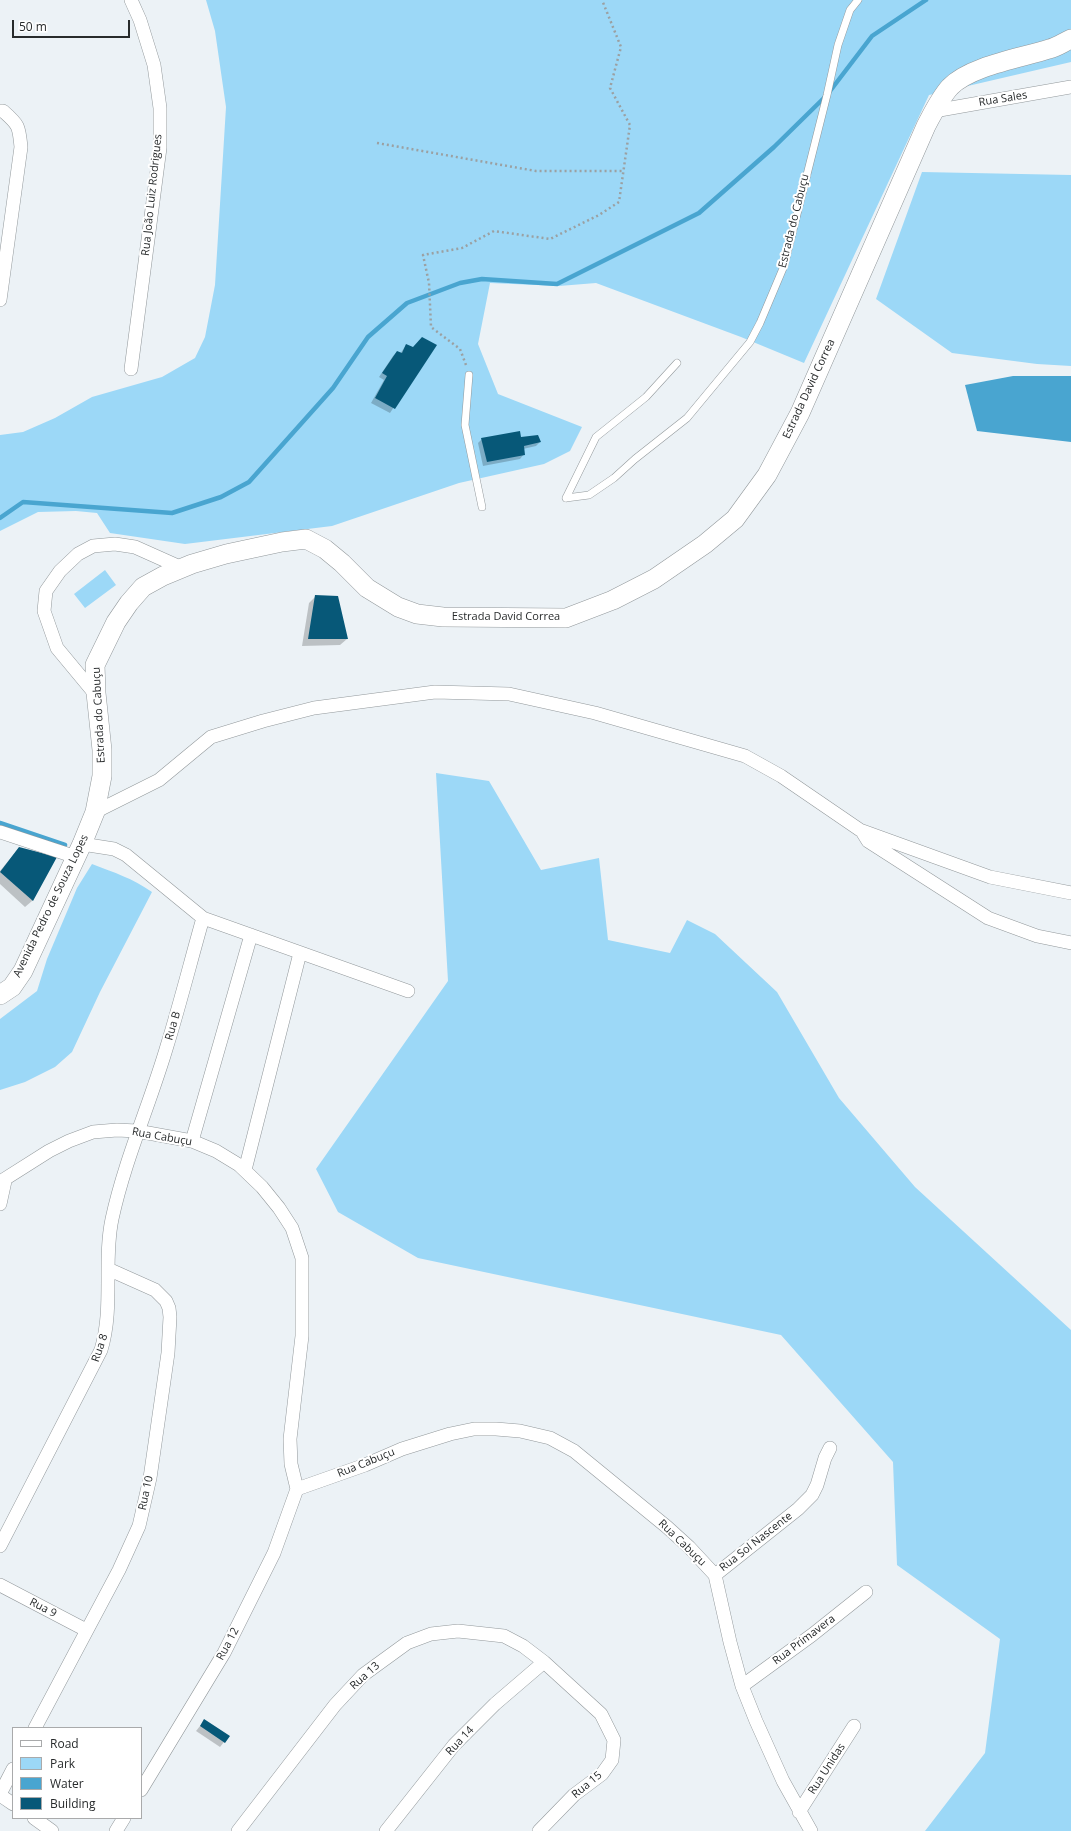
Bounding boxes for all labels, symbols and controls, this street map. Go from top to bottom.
scale bar [14,12,132,38]
text: 50 m [19,18,47,35]
street label: Rua Sales [978,89,1028,109]
street label: Rua João Luiz Rodrigues [139,133,165,257]
street label: Estrada do Cabuçu [776,173,812,269]
street label: Estrada David Correa [780,337,838,441]
street label: Estrada David Correa [452,610,560,624]
street label: Estrada do Cabuçu [90,667,108,763]
street label: Avenida Pedro de Souza Lopes [11,832,91,980]
street label: Rua B [163,1010,183,1042]
street label: Rua Cabuçu [131,1125,193,1149]
street label: Rua 8 [89,1332,111,1364]
street label: Rua Cabuçu [335,1445,397,1481]
street label: Rua 10 [136,1474,156,1512]
street label: Rua Sol Nascente [717,1509,795,1575]
street label: Rua Cabuçu [655,1517,709,1569]
street label: Rua 9 [27,1596,59,1620]
street label: Rua Primavera [770,1612,838,1668]
street label: Rua 12 [214,1625,242,1663]
street label: Rua 13 [348,1659,382,1693]
street label: Rua 14 [443,1724,477,1758]
legend [12,1727,142,1819]
text: Road [50,1735,79,1752]
street label: Rua Unidas [806,1741,848,1797]
text: Park [50,1755,75,1772]
street label: Rua 15 [569,1769,605,1801]
text: Water [50,1775,84,1792]
text: Building [50,1795,95,1812]

